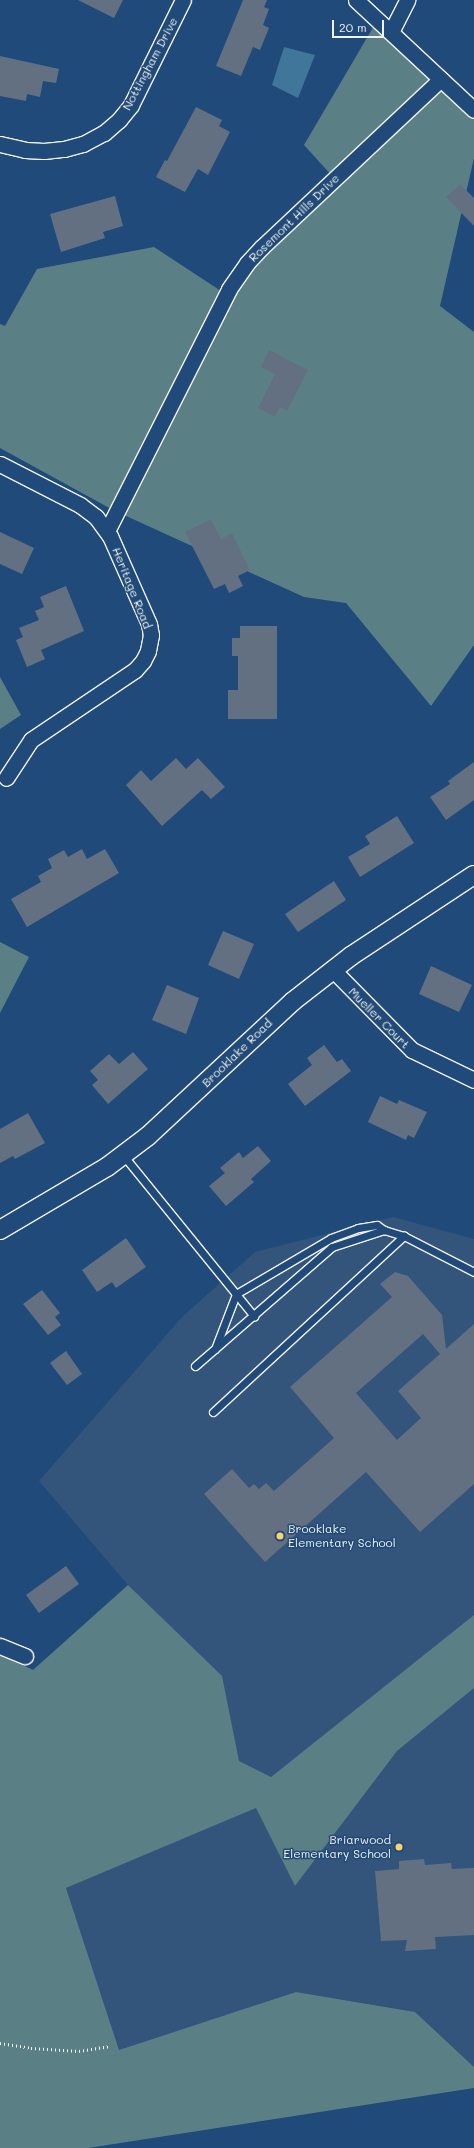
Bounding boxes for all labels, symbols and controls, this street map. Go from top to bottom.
scale bar [334,12,386,38]
street label: Nottingham Drive [119,15,181,113]
text: 20 m [339,19,367,35]
street label: Rosemont Hills Drive [246,171,342,265]
street label: Heritage Road [109,545,155,631]
street label: Mueller Court [345,984,413,1052]
street label: Brooklake Road [199,1016,275,1090]
place label: Brooklake Elementary School [288,1522,396,1550]
marker: Brooklake Elementary School [275,1531,285,1541]
place label: Briarwood Elementary School [283,1833,391,1861]
marker: Briarwood Elementary School [394,1842,404,1852]

